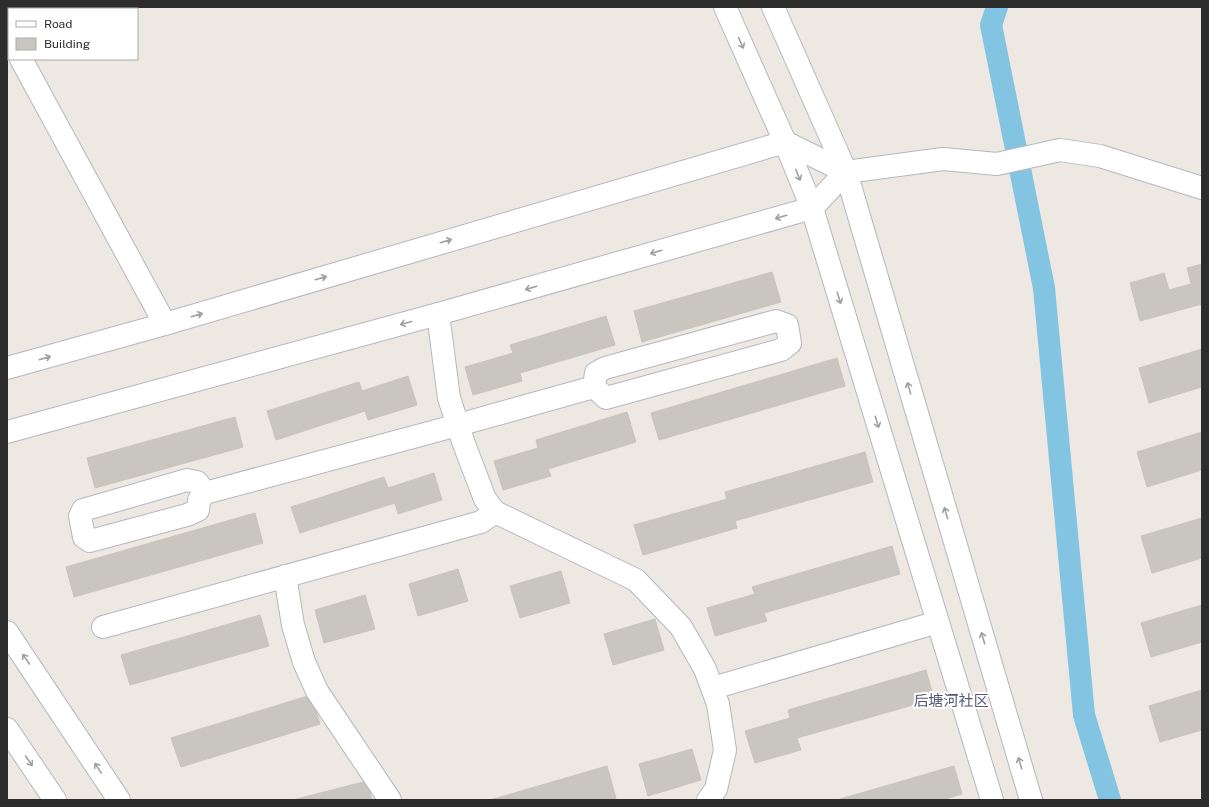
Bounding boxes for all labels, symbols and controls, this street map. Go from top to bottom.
legend [8,8,138,60]
text: Road [44,17,72,31]
one-way arrow [738,36,745,48]
text: Building [44,37,90,51]
one-way arrow [795,168,803,180]
one-way arrow [775,214,788,221]
one-way arrow [439,237,452,244]
one-way arrow [650,249,663,256]
one-way arrow [315,274,328,281]
one-way arrow [525,285,538,292]
one-way arrow [836,291,843,304]
one-way arrow [190,311,203,318]
one-way arrow [400,320,413,327]
one-way arrow [38,354,51,361]
one-way arrow [905,382,912,395]
one-way arrow [874,416,881,429]
one-way arrow [942,507,949,520]
one-way arrow [979,632,986,645]
one-way arrow [21,654,30,665]
district label: 后塘河社区 [913,692,989,709]
one-way arrow [25,755,33,766]
one-way arrow [1016,756,1023,769]
one-way arrow [94,762,102,773]

